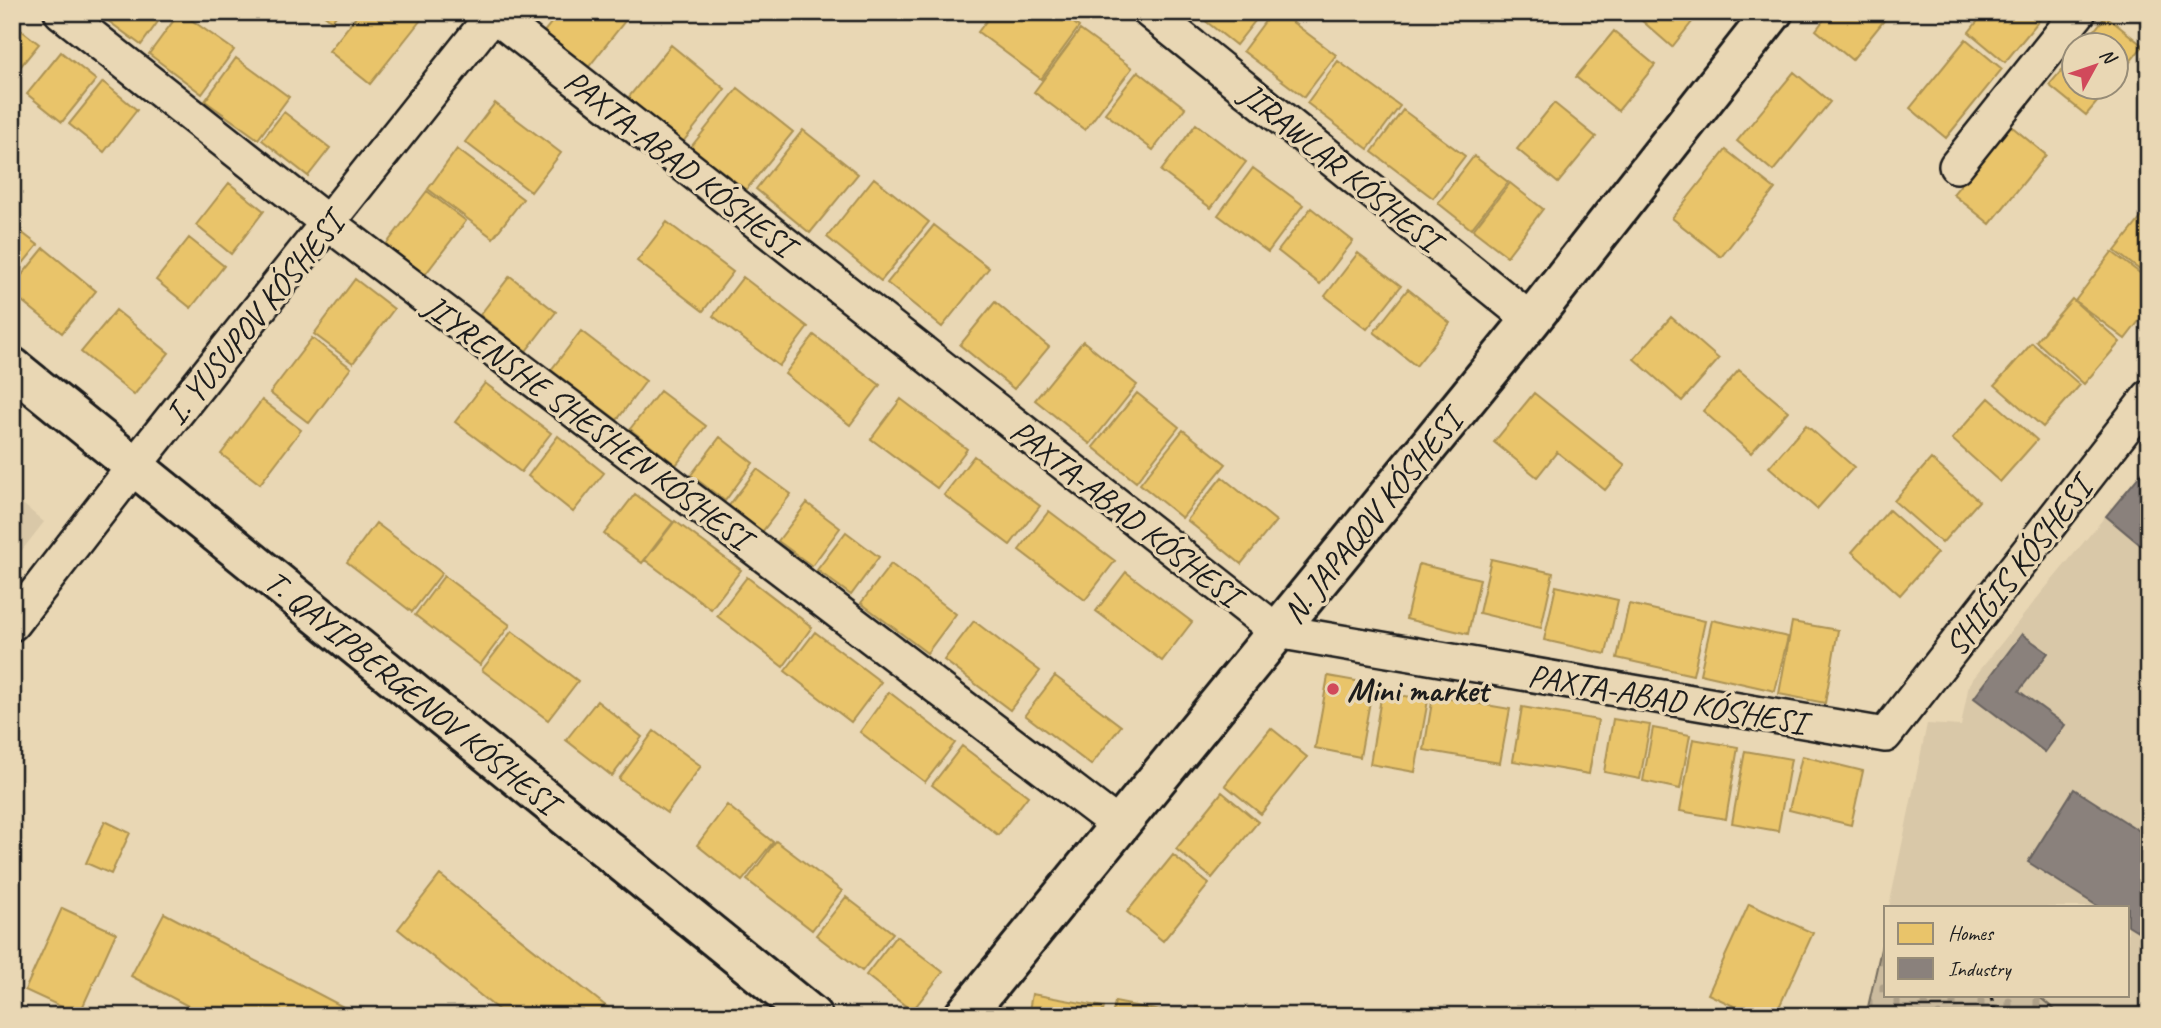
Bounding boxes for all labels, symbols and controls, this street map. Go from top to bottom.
north arrow [2060,32,2130,102]
text: N [2094,43,2122,70]
street label: PAXTA-ABAD KÓSHESI [556,60,808,270]
street label: JIRAWLAR KÓSHESI [1230,72,1454,265]
street label: I. YUSUPOV KÓSHESI [155,199,357,433]
street label: JIYRENSHE SHESHEN KÓSHESI [414,284,765,563]
street label: N. JAPAQOV KÓSHESI [1273,396,1475,632]
street label: PAXTA-ABAD KÓSHESI [1002,410,1254,620]
street label: SHIǴIS KÓSHESI [1935,464,2105,664]
street label: T. QAYIPBERGENOV KÓSHESI [256,560,572,827]
street label: PAXTA-ABAD KÓSHESI [1525,654,1815,745]
place label: Mini market [1347,669,1492,711]
marker: Mini market [1325,681,1341,697]
legend [1884,906,2130,996]
text: Homes [1948,920,1995,946]
text: Industry [1948,956,2012,982]

